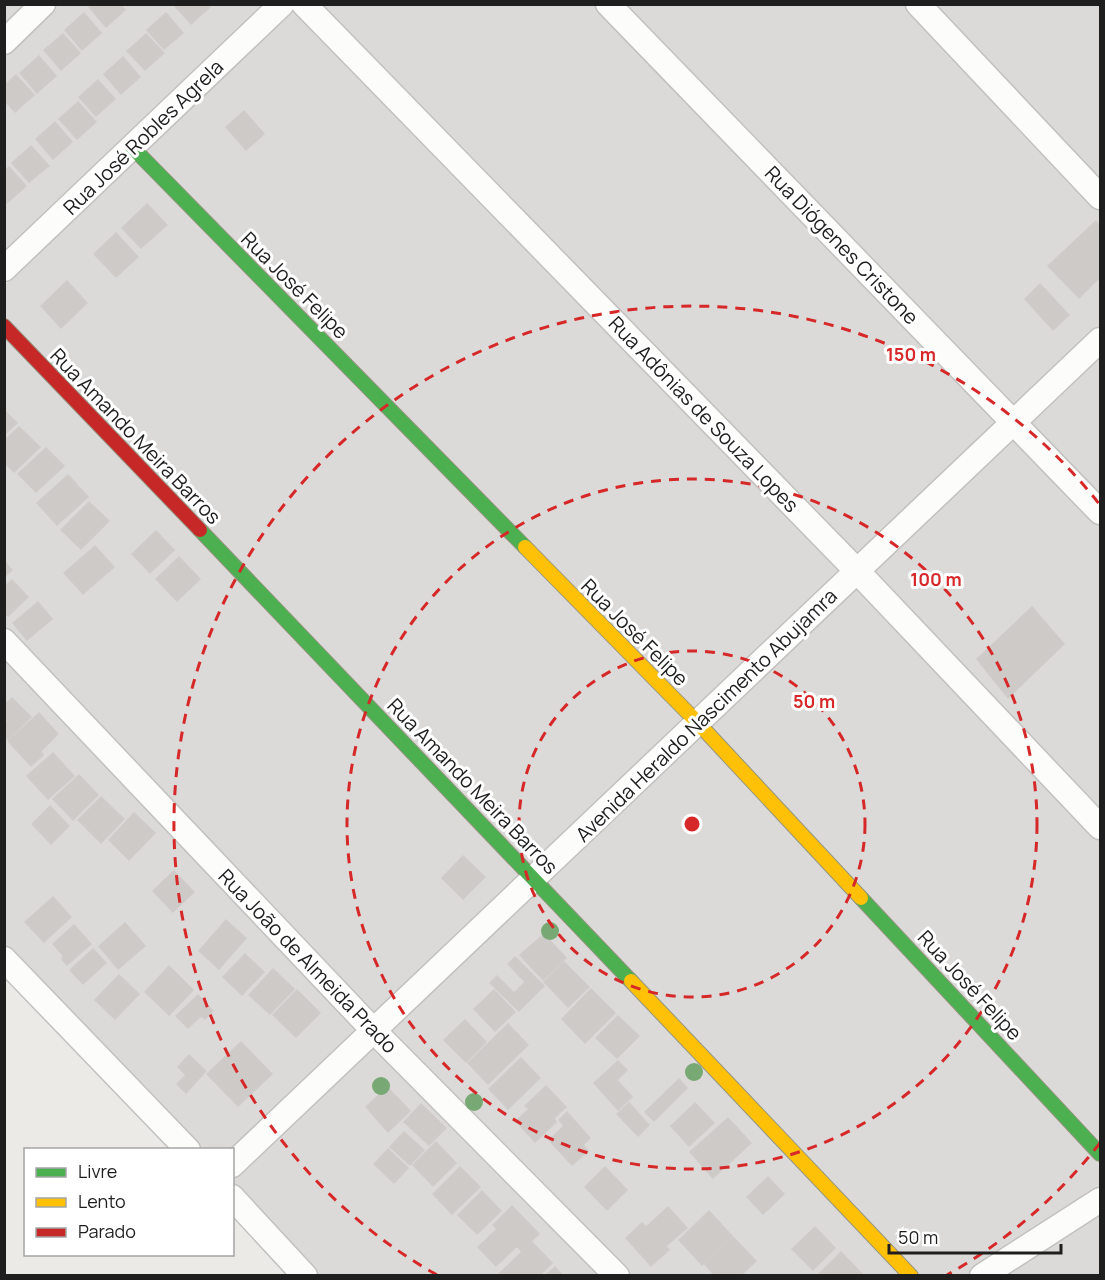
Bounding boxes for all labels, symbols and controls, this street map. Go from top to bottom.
street label: Rua José Robles Agrela [57,53,229,221]
street label: Rua Diógenes Cristone [759,160,925,330]
street label: Rua José Felipe [236,226,354,344]
street label: Rua Adônias de Souza Lopes [603,310,805,518]
street label: Rua Amando Meira Barros [45,342,227,530]
text: 150 m [886,342,936,366]
text: 100 m [910,567,962,591]
street label: Rua José Felipe [576,573,694,691]
street label: Avenida Heraldo Nascimento Abujamra [569,582,843,848]
text: 50 m [793,689,835,713]
street label: Rua Amando Meira Barros [382,692,564,880]
centre of rings [682,814,702,834]
street label: Rua João de Almeida Prado [213,863,403,1059]
street label: Rua José Felipe [912,924,1028,1046]
legend [24,1148,234,1256]
text: Livre [78,1159,117,1183]
text: Lento [78,1189,126,1213]
scale bar [889,1217,1062,1255]
text: Parado [78,1219,136,1243]
text: 50 m [898,1225,938,1249]

